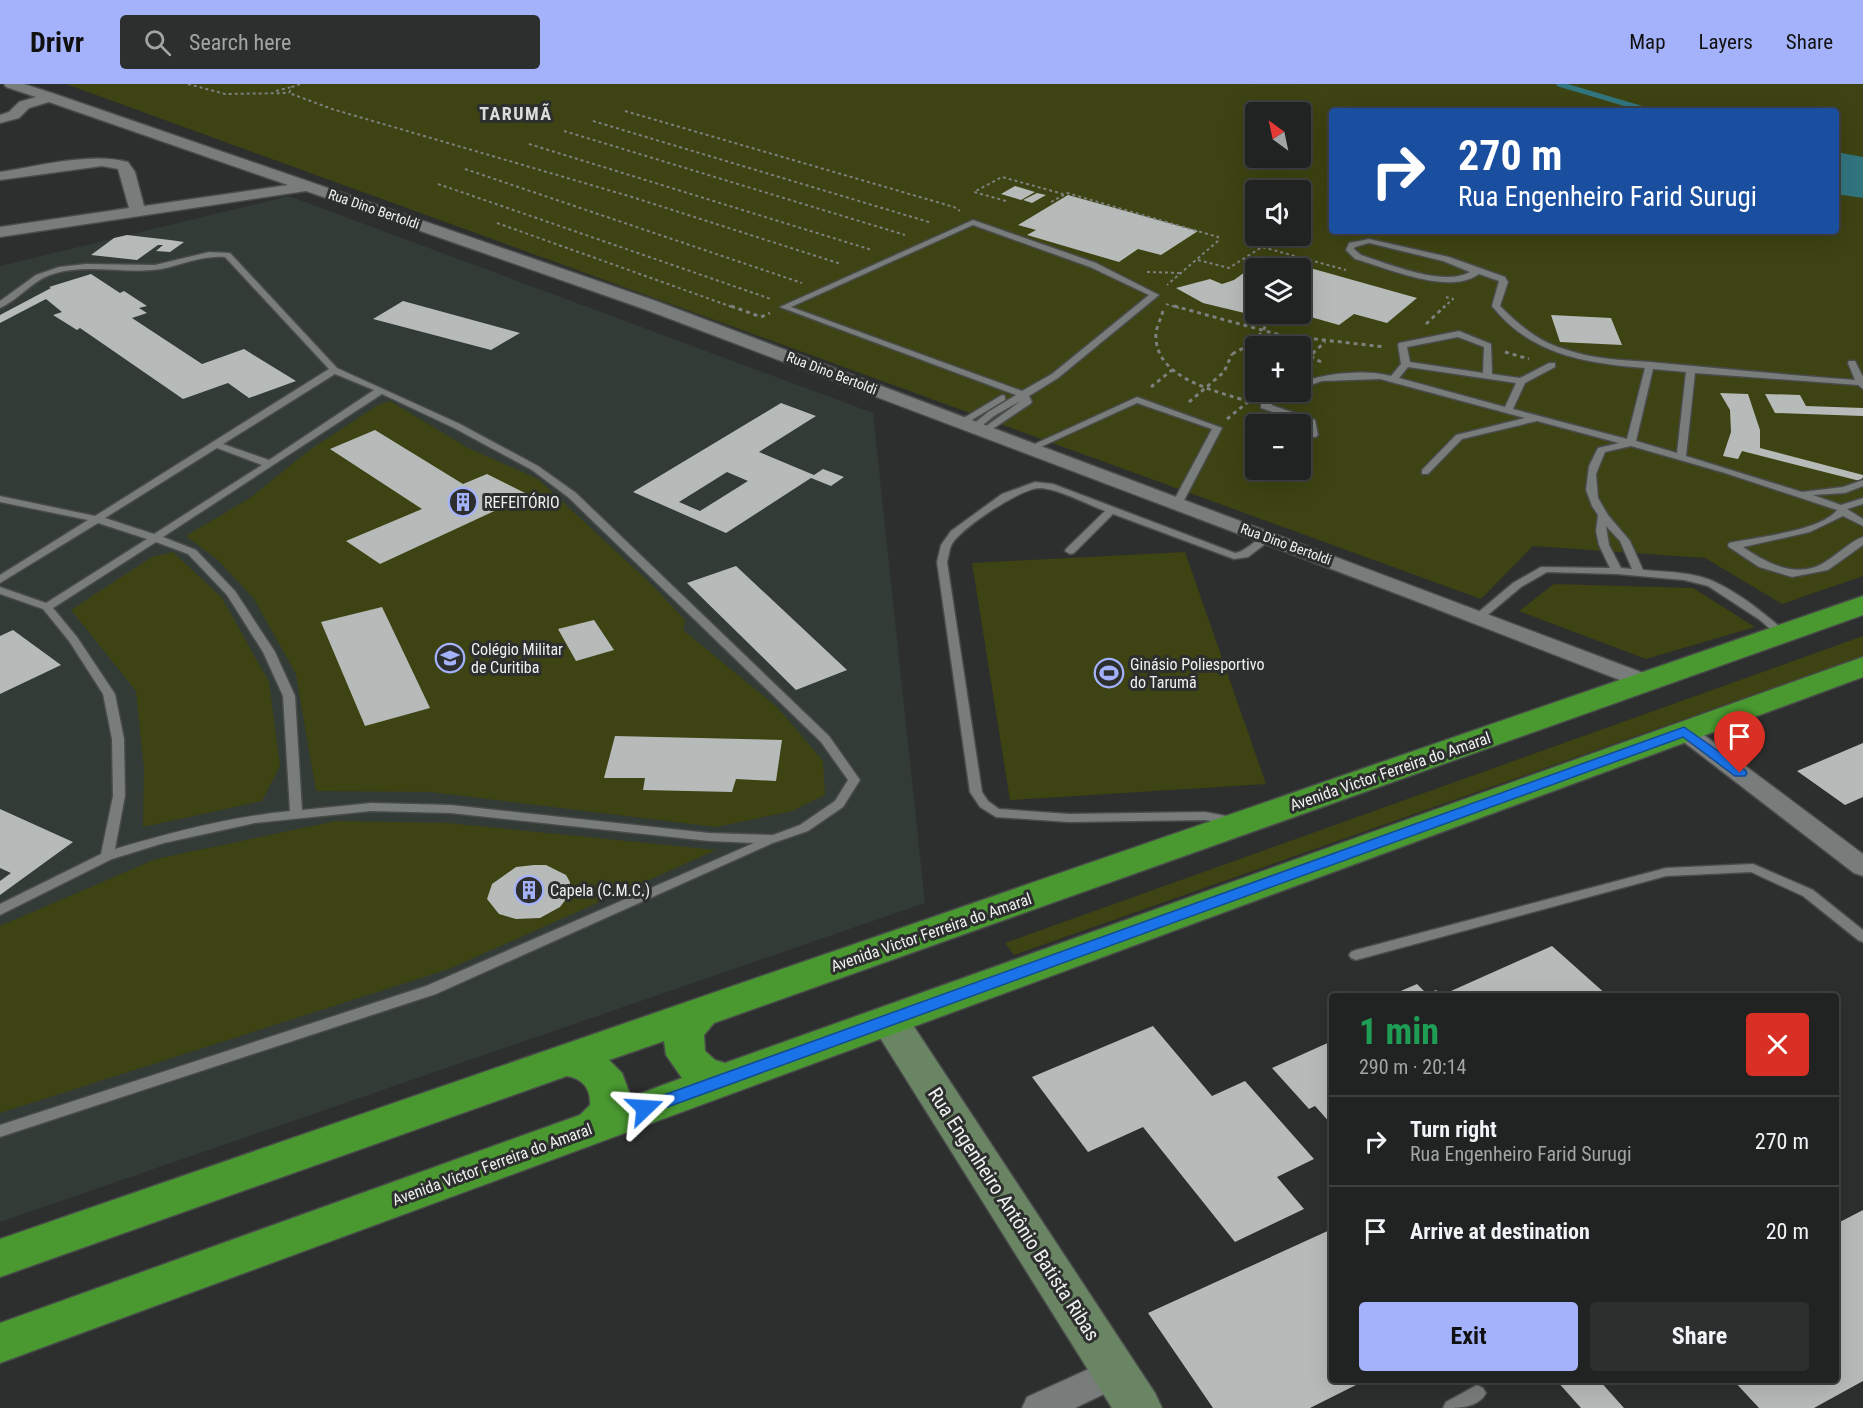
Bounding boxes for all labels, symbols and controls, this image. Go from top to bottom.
search box [120,15,540,69]
text: Drivr [30,26,84,59]
icon: search [141,26,174,59]
text: Search here [189,30,291,55]
text: Map [1629,30,1666,54]
text: Layers [1699,30,1753,54]
text: Share [1786,30,1833,54]
north arrow [1245,102,1311,168]
map controls [1245,102,1311,480]
district label: TARUMÃ [479,103,553,124]
text: 270 m [1458,131,1563,180]
icon: right [1359,132,1437,210]
button: sound [1245,180,1311,246]
text: Rua Engenheiro Farid Surugi [1458,181,1757,213]
street label: Rua Dino Bertoldi [326,186,422,232]
button: layers [1245,258,1311,324]
button: + [1245,336,1311,402]
street label: Rua Dino Bertoldi [785,348,879,398]
button: − [1245,414,1311,480]
building icon: REFEITÓRIO [447,486,479,518]
place label: REFEITÓRIO [484,492,560,512]
street label: Rua Dino Bertoldi [1238,520,1334,568]
place label: Colégio Militar de Curitiba [471,640,563,677]
school or university icon: Colégio Militar de Curitiba [434,642,466,674]
place label: Ginásio Poliesportivo do Tarumã [1130,655,1265,692]
sports icon: Ginásio Poliesportivo do Tarumã [1093,657,1125,689]
pin [1714,711,1765,773]
icon: arrive [1723,720,1756,753]
street label: Avenida Victor Ferreira do Amaral [1287,728,1493,815]
building icon: Capela (C.M.C.) [513,874,545,906]
place label: Capela (C.M.C.) [550,881,650,900]
street label: Avenida Victor Ferreira do Amaral [828,889,1034,976]
text: 1 min [1359,1011,1439,1053]
button: close [1746,1013,1809,1076]
text: 290 m · 20:14 [1359,1055,1466,1079]
position arrow [613,1076,677,1140]
street label: Rua Engenheiro Antônio Batista Ribas [923,1083,1105,1345]
text: Turn right [1410,1117,1497,1142]
street label: Avenida Victor Ferreira do Amaral [390,1119,595,1210]
icon: right [1359,1125,1392,1158]
text: 270 m [1755,1129,1809,1154]
text: Rua Engenheiro Farid Surugi [1410,1142,1631,1166]
icon: arrive [1359,1215,1392,1248]
text: Arrive at destination [1410,1219,1590,1244]
text: 20 m [1766,1219,1809,1244]
button: Exit [1359,1302,1578,1371]
button: Share [1590,1302,1809,1371]

